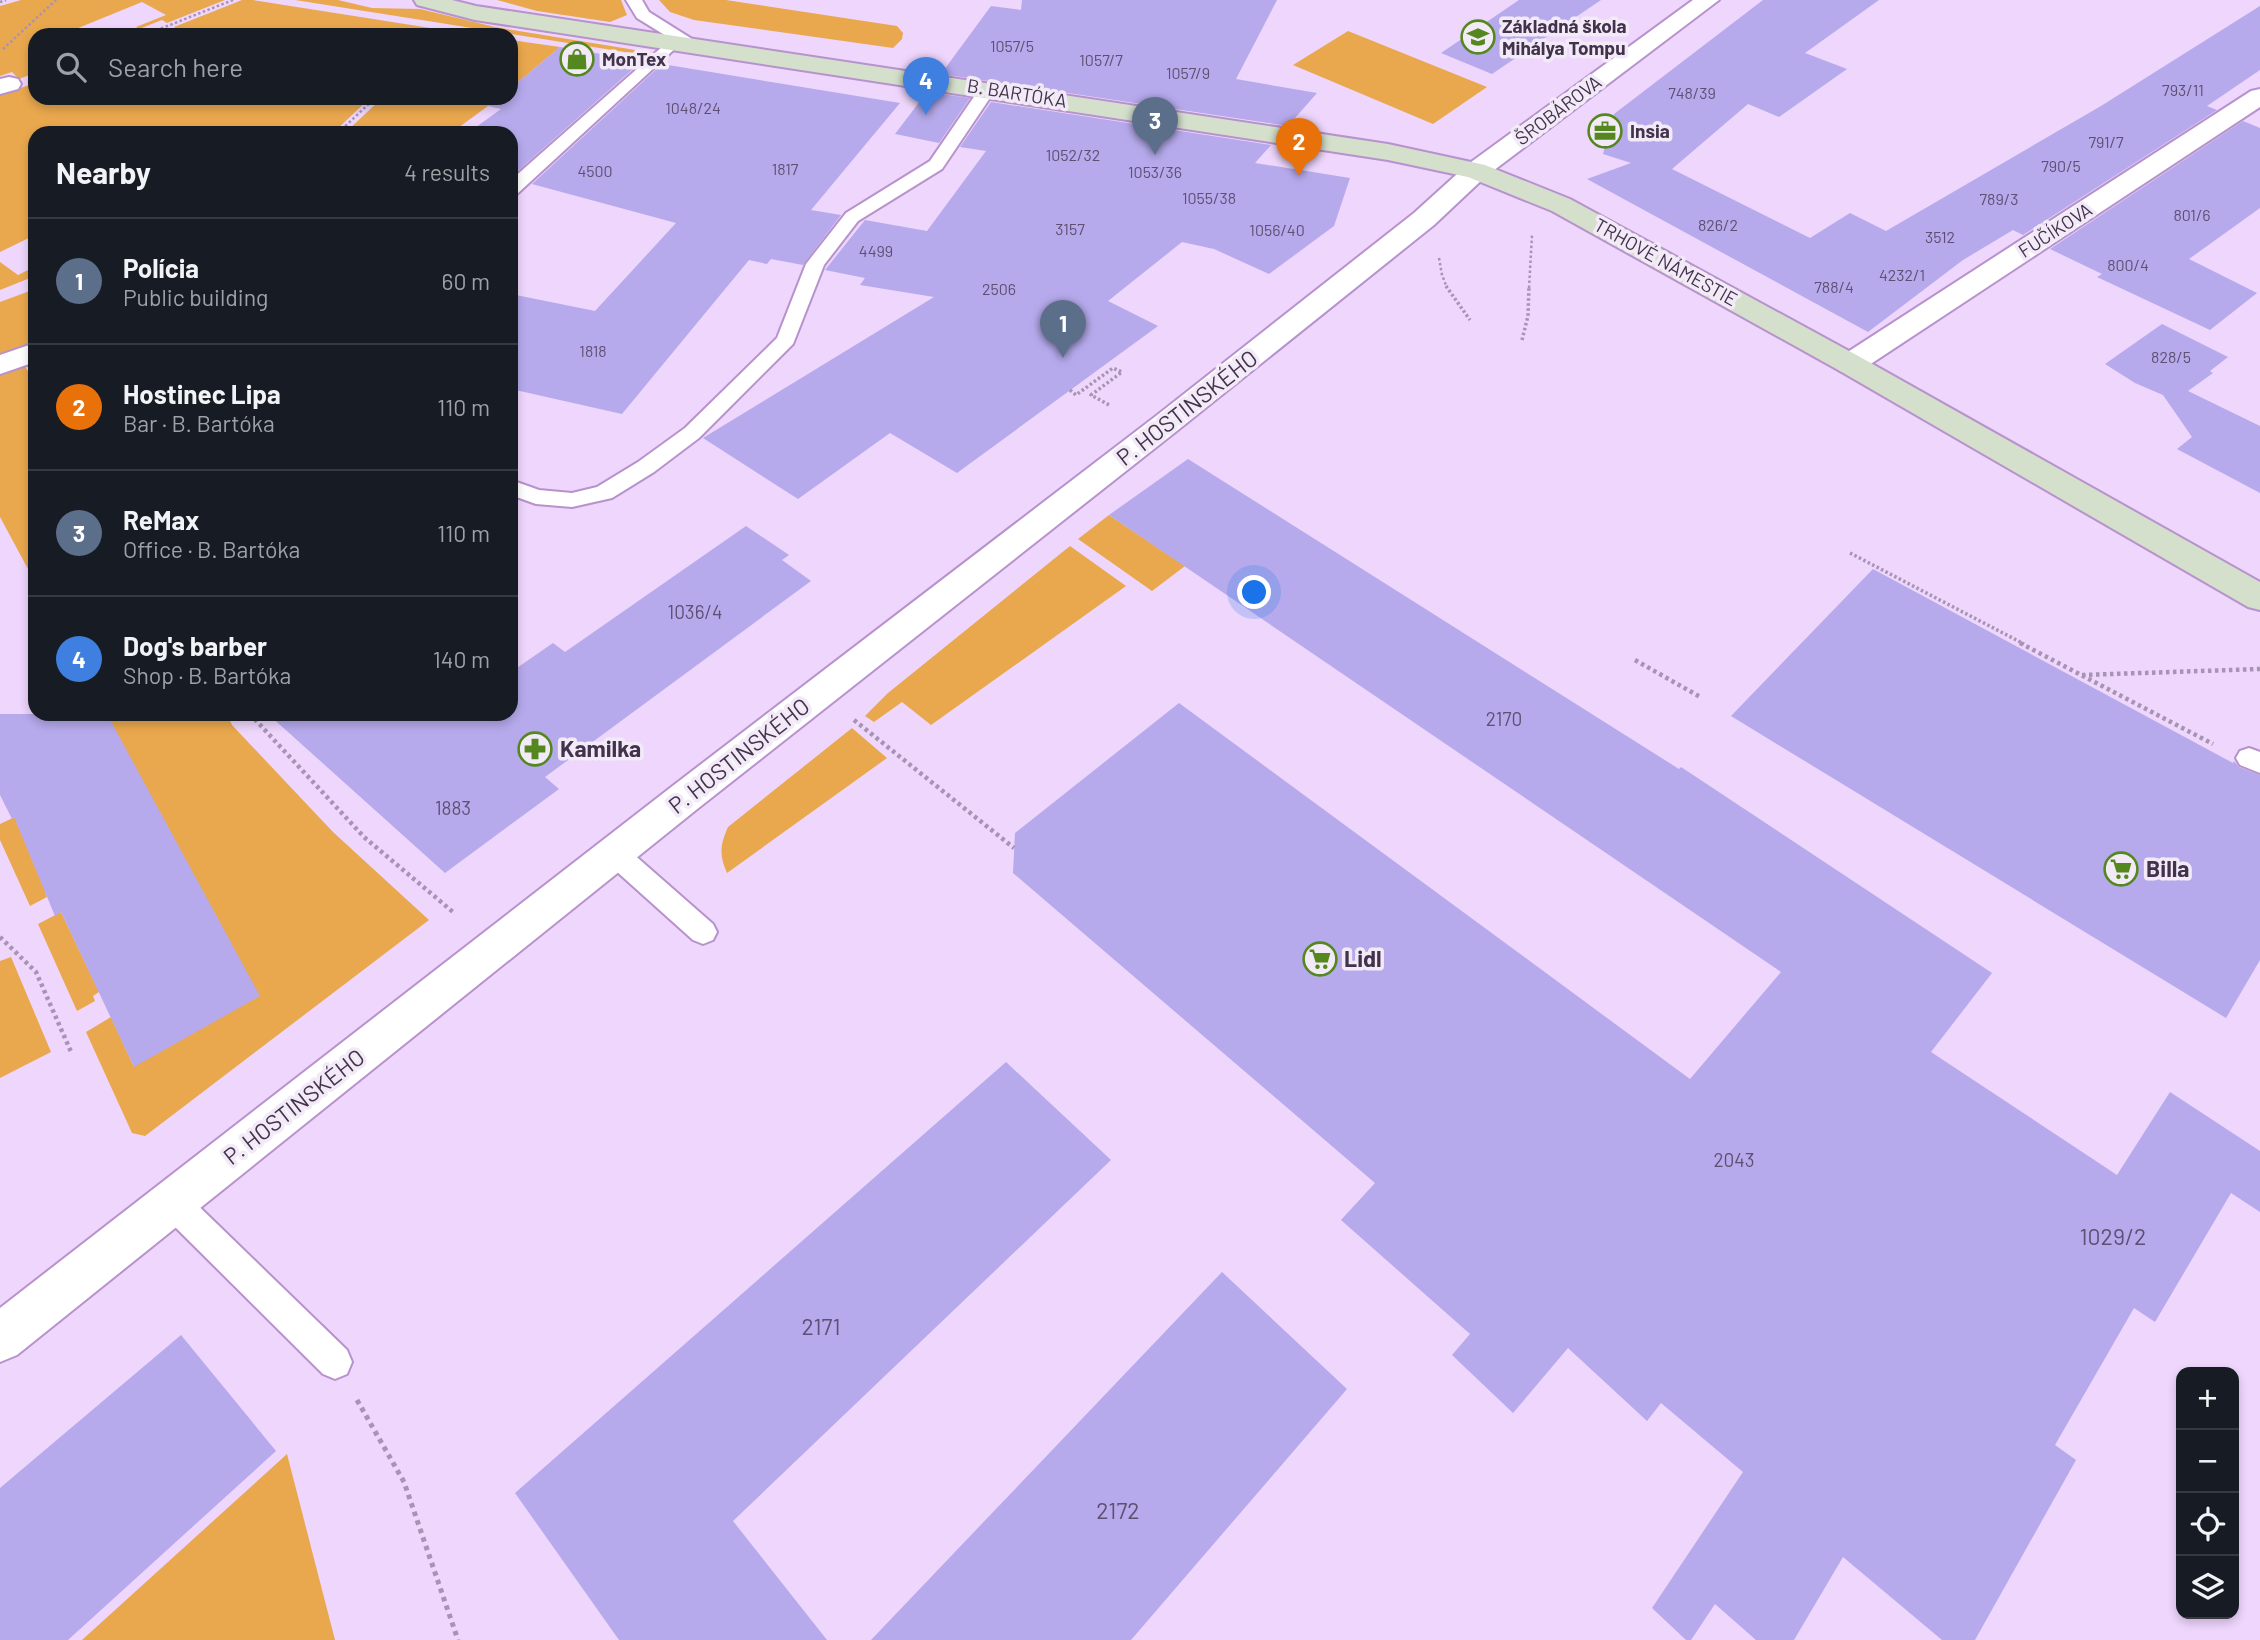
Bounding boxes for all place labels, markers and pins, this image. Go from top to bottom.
place label: Základná škola Mihálya Tompu [1502,14,1626,59]
school or university icon: Základná škola Mihálya Tompu [1459,18,1497,56]
shop icon: MonTex [558,40,596,78]
place label: MonTex [602,47,666,70]
pin: 4 [903,57,949,115]
pin: 3 [1132,97,1178,155]
office icon: Insia [1586,112,1624,150]
pin: 2 [1276,118,1322,176]
place label: Insia [1630,119,1670,142]
pin: 1 [1040,300,1086,358]
pharmacy icon: Kamilka [516,730,554,768]
place label: Kamilka [560,734,641,762]
supermarket icon: Billa [2102,850,2140,888]
place label: Billa [2146,854,2190,882]
supermarket icon: Lidl [1301,940,1339,978]
place label: Lidl [1344,944,1382,972]

